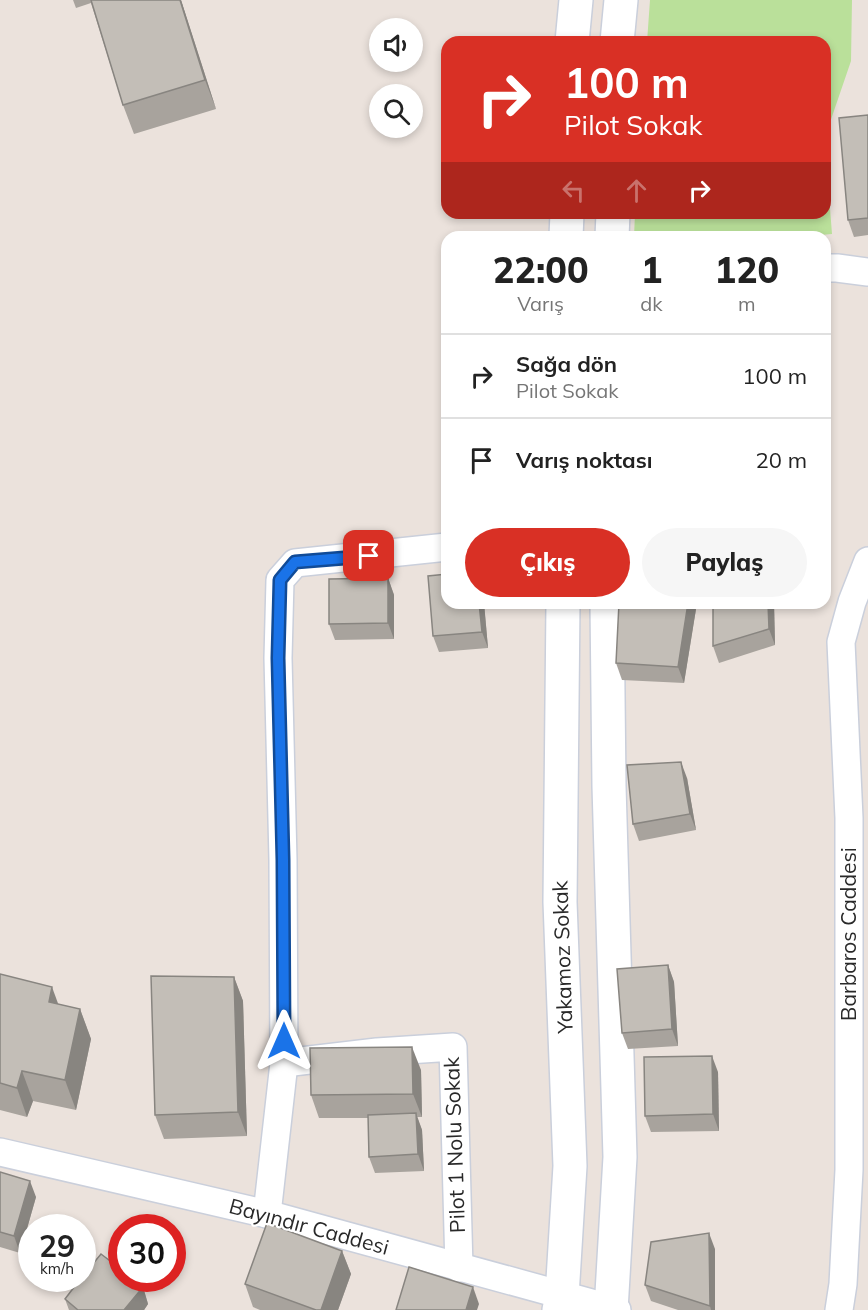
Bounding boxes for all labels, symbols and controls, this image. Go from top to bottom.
map controls [369,18,423,138]
button: sound [369,18,423,72]
text: 100 m [564,56,689,109]
icon: right [465,60,543,138]
button: search [369,84,423,138]
text: Pilot Sokak [564,108,702,142]
icon: left [557,174,590,207]
icon: ahead [620,174,653,207]
icon: right [683,174,716,207]
text: 22:00 [493,247,589,292]
text: 1 [641,247,662,292]
text: 120 [714,247,779,292]
text: Varış [517,291,564,316]
text: dk [640,291,663,316]
text: m [738,291,756,316]
text: Sağa dön [516,350,617,378]
icon: right [465,360,498,393]
text: 100 m [742,362,807,390]
text: Pilot Sokak [516,378,619,403]
icon: arrive [465,444,498,477]
text: Varış noktası [516,446,652,474]
text: 20 m [756,446,807,474]
button: Çıkış [465,528,630,597]
button: Paylaş [642,528,807,597]
pin [343,530,394,581]
icon: arrive [352,539,385,572]
street label: Barbaros Caddesi [835,847,861,1021]
street label: Yakamoz Sokak [546,880,578,1035]
position arrow [252,1009,316,1073]
street label: Pilot 1 Nolu Sokak [438,1056,470,1233]
street label: Bayındır Caddesi [226,1192,392,1260]
speed limit sign: 30 [108,1214,186,1292]
text: 29 [39,1227,75,1265]
text: km/h [40,1259,74,1278]

